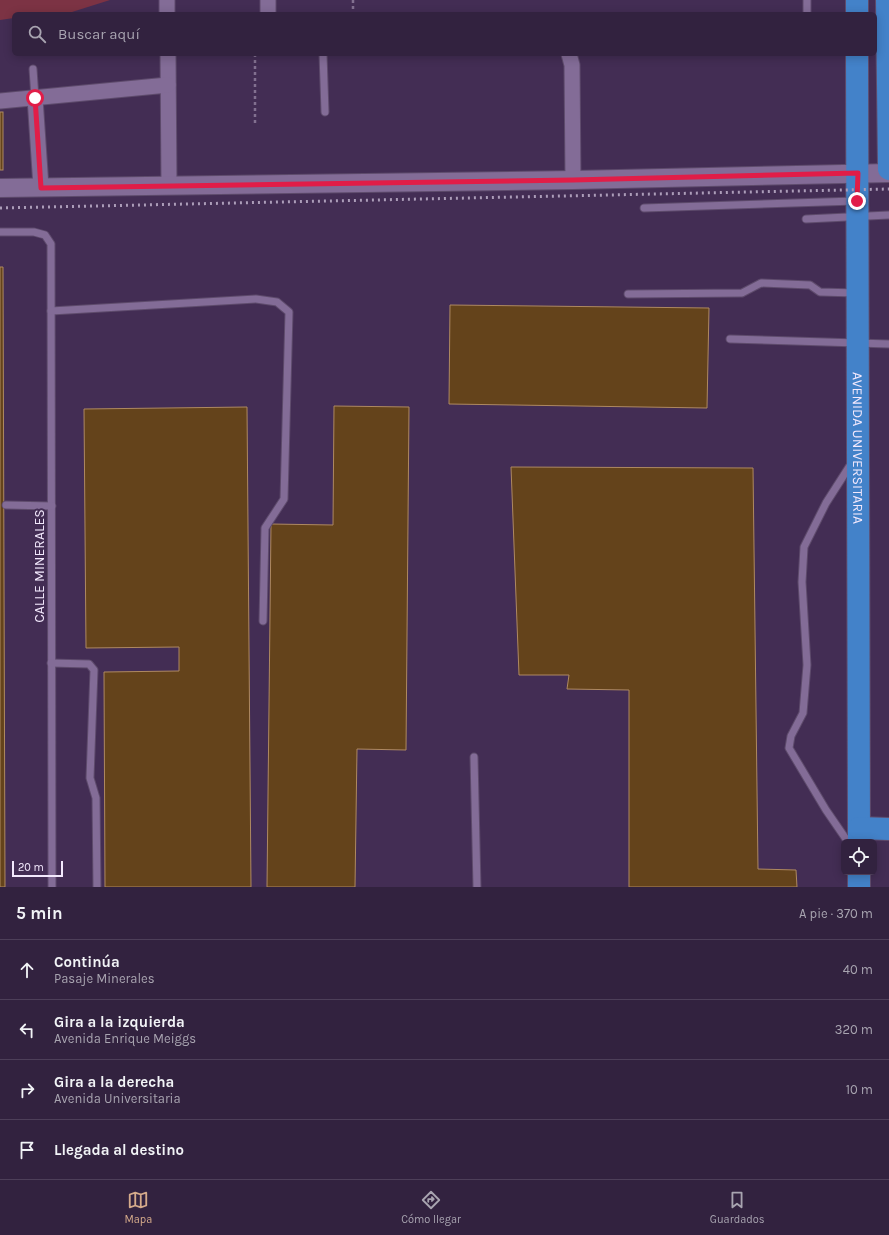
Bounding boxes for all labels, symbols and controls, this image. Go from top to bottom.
search box [12,12,877,56]
icon: search [26,23,48,45]
text: Buscar aquí [58,25,140,43]
route start [26,89,44,107]
route end [848,192,866,210]
street label: AVENIDA UNIVERSITARIA [849,372,866,524]
street label: CALLE MINERALES [31,509,48,623]
map controls [841,839,877,875]
button: locate [841,839,877,875]
scale bar [12,859,63,878]
text: 20 m [18,861,44,874]
text: 5 min [16,903,63,923]
text: A pie · 370 m [799,906,873,921]
text: Continúa [54,953,120,971]
icon: ahead [16,959,38,981]
text: 40 m [843,962,873,977]
text: Pasaje Minerales [54,971,155,986]
text: Gira a la izquierda [54,1013,185,1031]
icon: left [16,1019,38,1041]
text: 320 m [835,1022,873,1037]
text: Avenida Enrique Meiggs [54,1031,196,1046]
text: Gira a la derecha [54,1073,174,1091]
icon: right [16,1079,38,1101]
text: 10 m [846,1082,873,1097]
text: Avenida Universitaria [54,1091,181,1106]
icon: arrive [16,1139,38,1161]
text: Llegada al destino [54,1141,184,1159]
tab: Mapa [124,1189,152,1226]
tab: Cómo llegar [401,1189,461,1226]
tab: Guardados [710,1189,765,1226]

